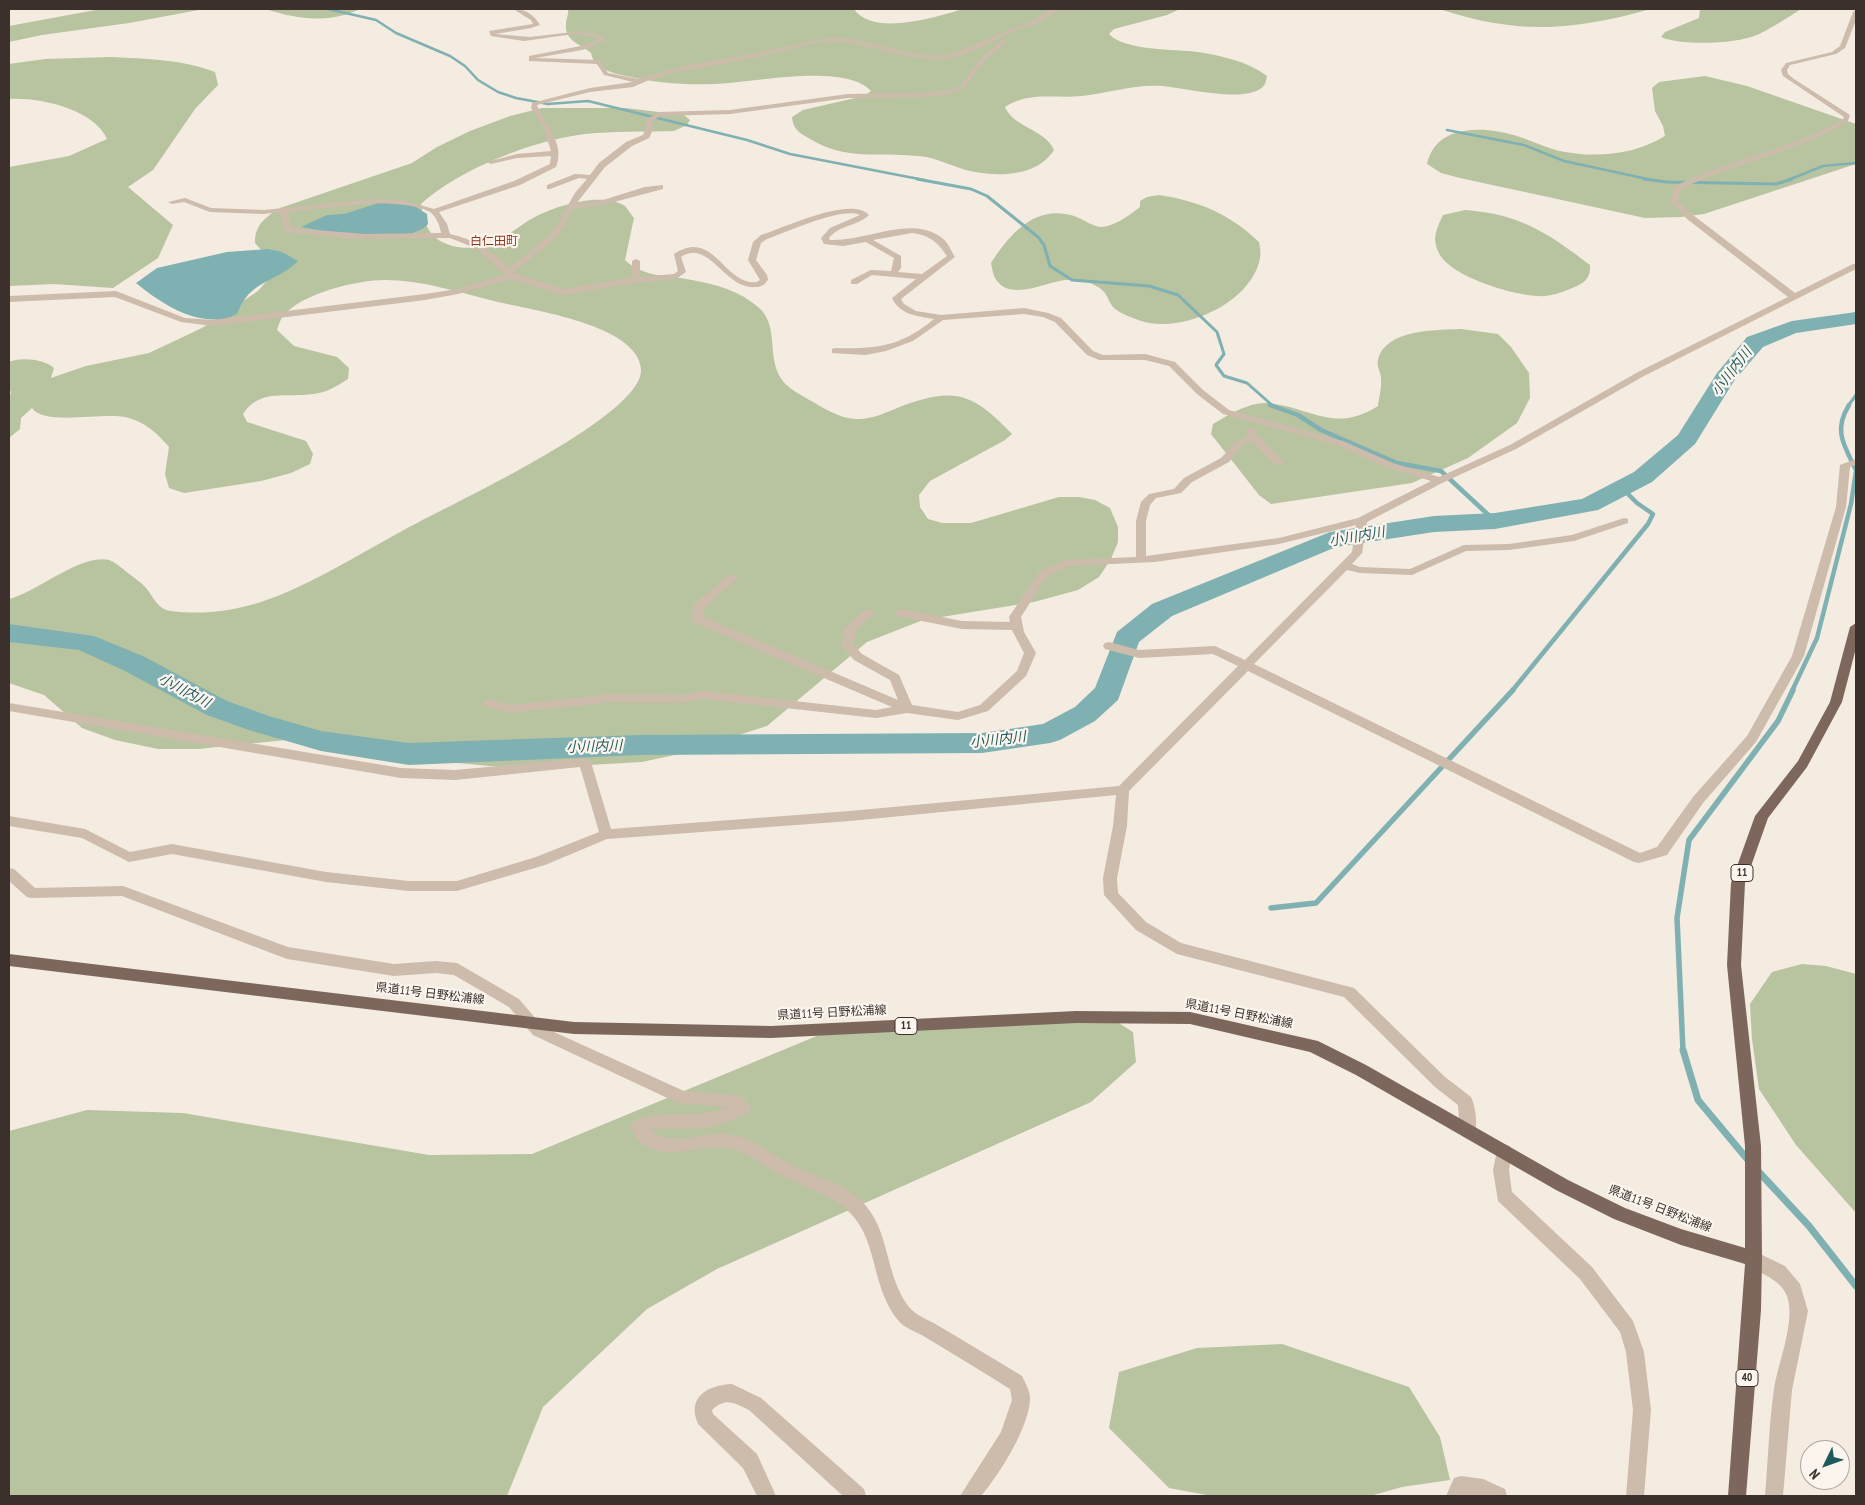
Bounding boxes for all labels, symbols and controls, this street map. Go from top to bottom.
district label: 白仁田町 [470,235,518,249]
water label: 小川内川 [1708,345,1756,399]
water label: 小川内川 [1328,524,1386,550]
water label: 小川内川 [155,670,213,712]
water label: 小川内川 [969,729,1027,751]
water label: 小川内川 [566,738,622,756]
road number: 11 [1731,864,1753,881]
street label: 県道11号 日野松浦線 [375,980,485,1008]
street label: 県道11号 日野松浦線 [1184,997,1294,1031]
street label: 県道11号 日野松浦線 [777,1003,887,1023]
road number: 11 [895,1018,917,1034]
street label: 県道11号 日野松浦線 [1606,1183,1714,1235]
road number: 40 [1736,1370,1758,1386]
north arrow [1800,1440,1850,1490]
text: N [1805,1466,1824,1483]

